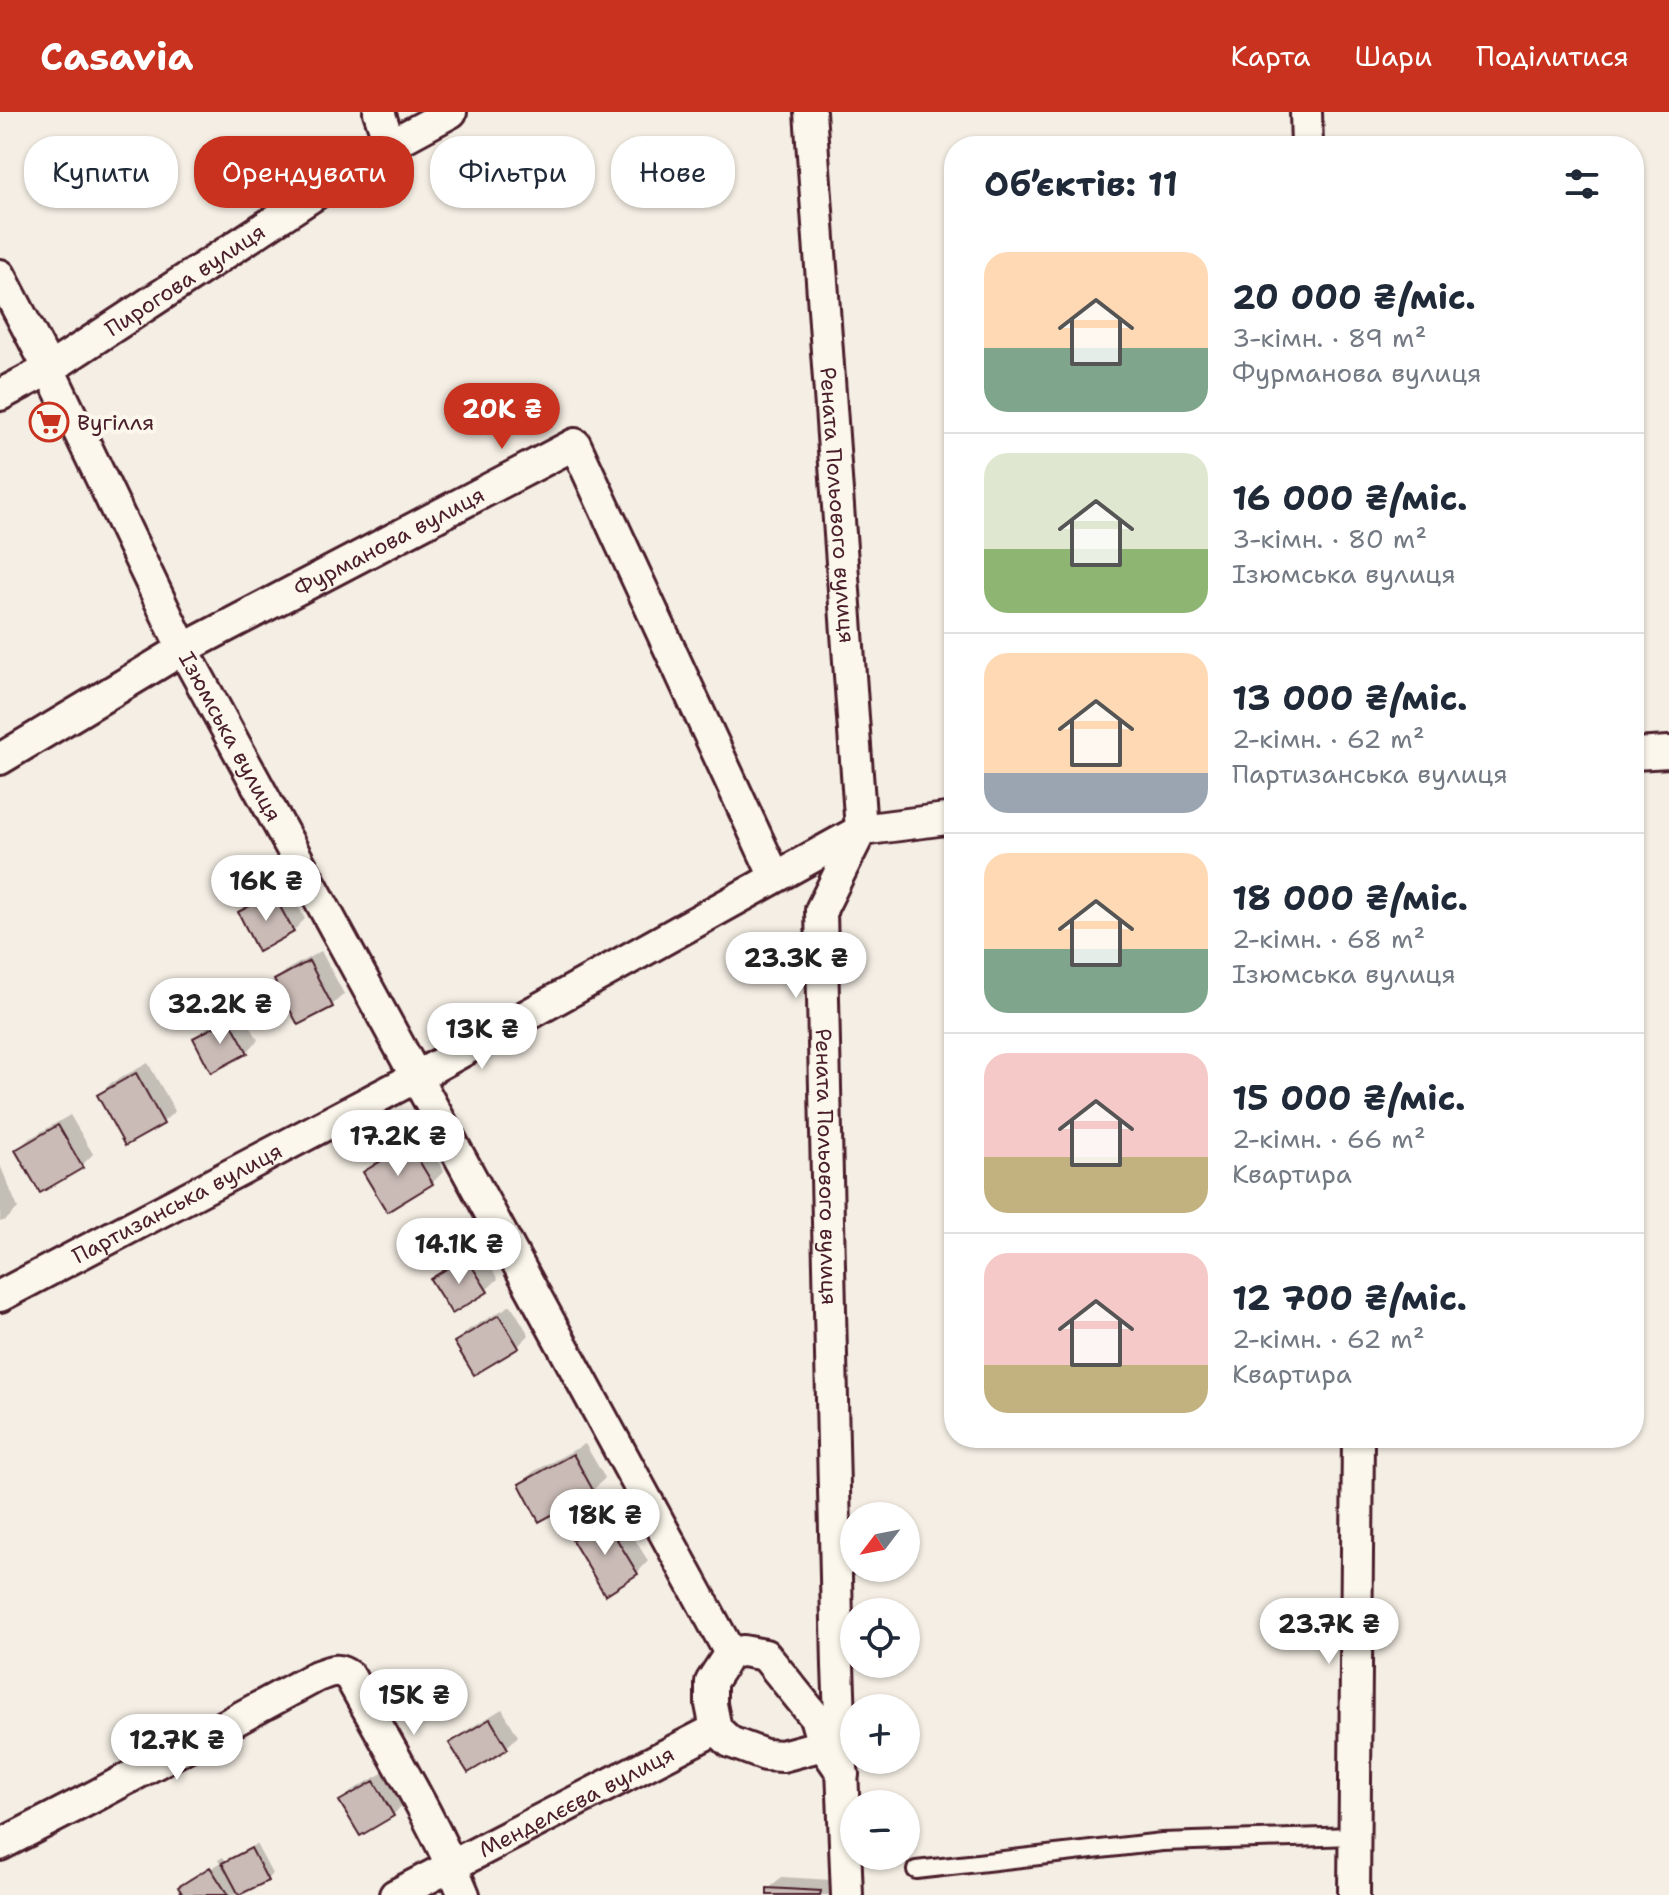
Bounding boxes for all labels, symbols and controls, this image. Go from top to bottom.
text: Casavia [40,31,193,82]
text: Карта [1230,37,1311,75]
text: Шари [1355,37,1432,75]
text: Поділитися [1476,37,1629,75]
chip: Купити [24,136,178,208]
chip: Орендувати [194,136,414,208]
chip: Фільтри [430,136,595,208]
chip: Нове [611,136,735,208]
text: Об’єктів: 11 [984,161,1178,207]
icon: filters [1560,162,1604,206]
street label: Пирогова вулиця [99,217,270,343]
text: 20 000 ₴/міс. [1232,274,1476,320]
icon: home [1048,284,1144,380]
text: 3-кімн. · 89 m² [1232,320,1426,355]
text: Фурманова вулиця [1232,355,1482,390]
street label: Рената Польового вулиця [814,366,862,644]
pin: 20K ₴ [446,383,558,451]
text: 20K ₴ [462,391,542,426]
supermarket icon: Вугілля [28,401,70,443]
place label: Вугілля [77,408,154,437]
text: 16 000 ₴/міс. [1232,475,1467,521]
street label: Фурманова вулиця [289,479,489,603]
icon: home [1048,485,1144,581]
text: 3-кімн. · 80 m² [1232,521,1427,556]
text: Ізюмська вулиця [1232,556,1456,591]
street label: Ізюмська вулиця [173,646,289,827]
text: 13 000 ₴/міс. [1232,675,1468,721]
icon: home [1048,685,1144,781]
text: 2-кімн. · 62 m² [1232,721,1425,756]
text: Партизанська вулиця [1232,756,1508,791]
pin: 16K ₴ [210,855,322,923]
text: 16K ₴ [229,863,303,898]
text: 18 000 ₴/міс. [1232,875,1468,921]
icon: home [1048,885,1144,981]
text: 2-кімн. · 68 m² [1232,921,1425,956]
pin: 23.3K ₴ [722,932,870,1000]
text: 23.3K ₴ [744,940,849,975]
text: Ізюмська вулиця [1232,956,1456,991]
pin: 32.2K ₴ [146,978,294,1046]
text: 32.2K ₴ [167,986,273,1021]
pin: 13K ₴ [426,1003,538,1071]
text: 13K ₴ [445,1011,519,1046]
street label: Рената Польового вулиця [809,1028,844,1305]
text: 15 000 ₴/міс. [1232,1075,1466,1121]
icon: home [1048,1085,1144,1181]
pin: 17.2K ₴ [324,1110,472,1178]
text: 17.2K ₴ [349,1118,447,1153]
text: 2-кімн. · 66 m² [1232,1121,1426,1156]
street label: Партизанська вулиця [67,1136,287,1270]
text: Квартира [1232,1156,1352,1191]
pin: 14.1K ₴ [385,1218,533,1286]
text: 14.1K ₴ [414,1226,504,1261]
text: 12 700 ₴/міс. [1232,1275,1467,1321]
icon: home [1048,1285,1144,1381]
text: 2-кімн. · 62 m² [1232,1321,1425,1356]
text: Квартира [1232,1356,1352,1391]
pin: 18K ₴ [549,1489,661,1557]
text: 18K ₴ [568,1497,642,1532]
north arrow [840,1502,920,1582]
map controls [840,1502,920,1870]
button: locate [840,1598,920,1678]
pin: 23.7K ₴ [1255,1598,1403,1666]
text: 23.7K ₴ [1278,1606,1380,1641]
pin: 15K ₴ [358,1669,470,1737]
text: 15K ₴ [378,1677,450,1712]
button: + [840,1694,920,1774]
pin: 12.7K ₴ [103,1714,251,1782]
text: 12.7K ₴ [129,1722,225,1757]
street label: Менделєєва вулиця [473,1739,679,1864]
button: − [840,1790,920,1870]

